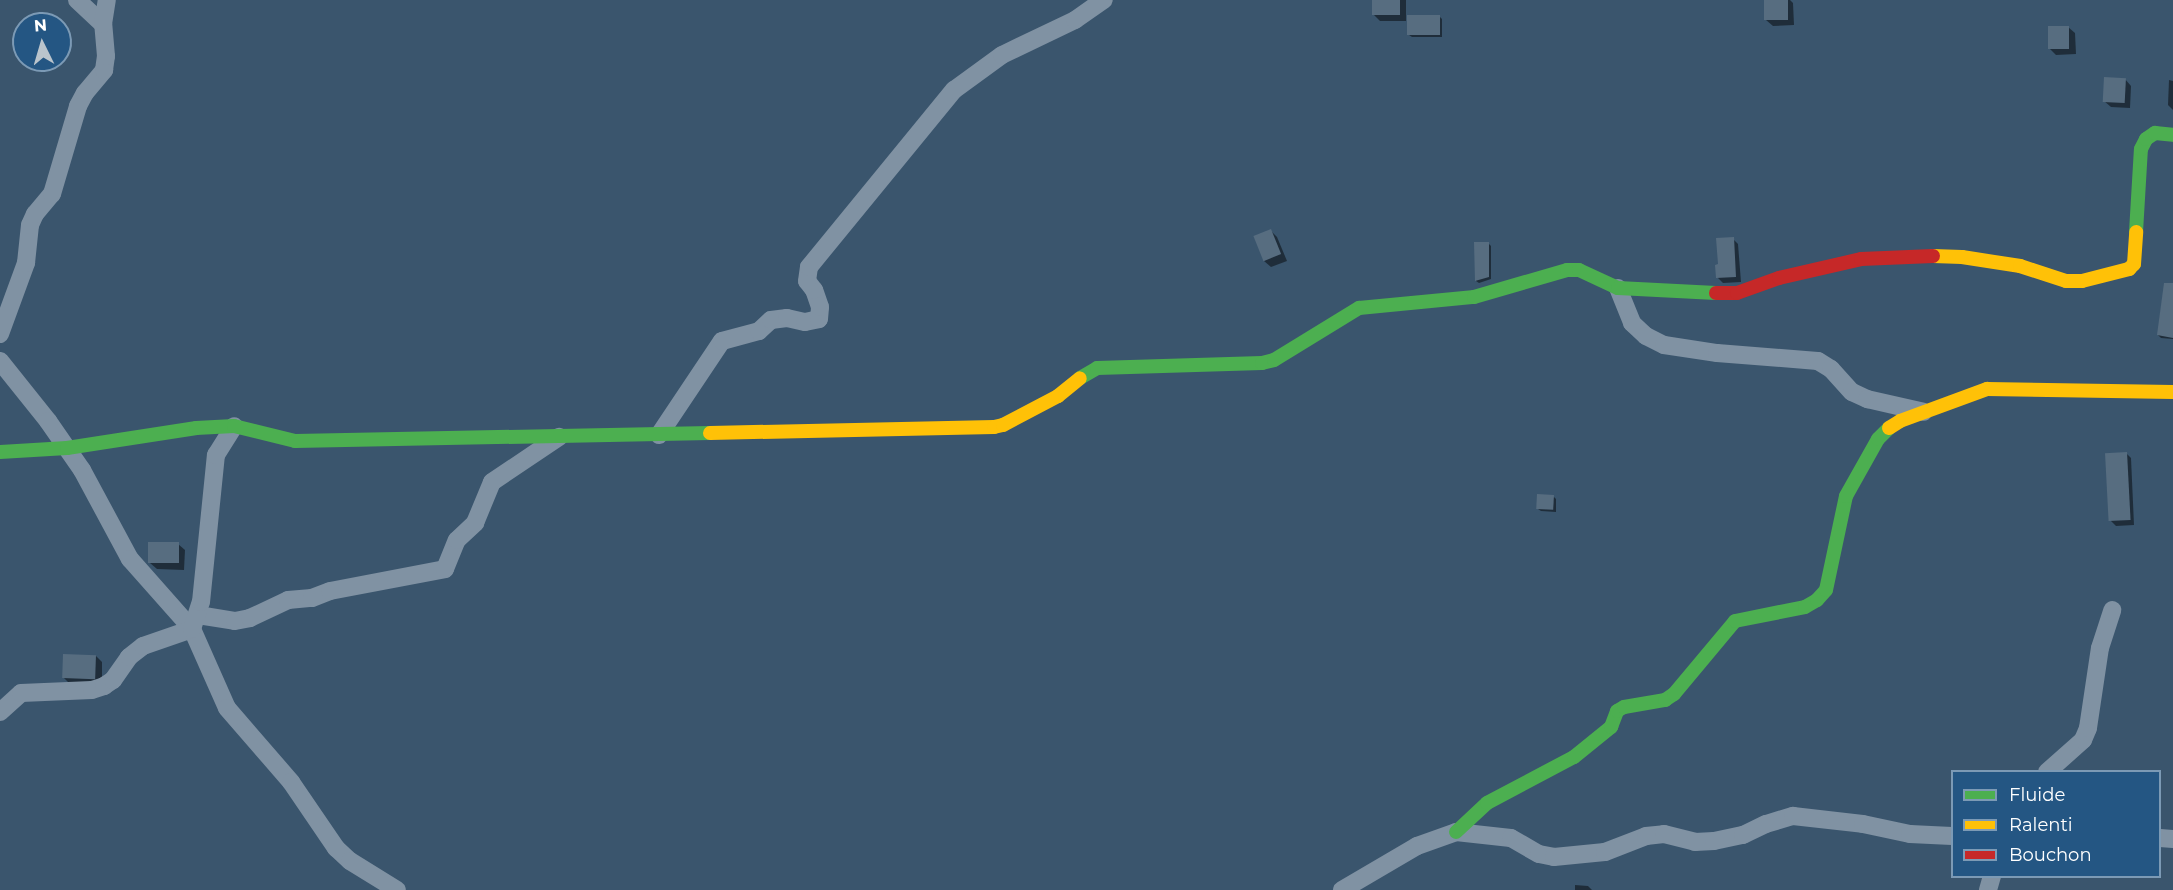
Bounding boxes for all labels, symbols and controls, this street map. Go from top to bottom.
north arrow [12,12,72,72]
text: N [33,16,48,36]
legend [1951,770,2161,878]
text: Fluide [2009,784,2065,806]
text: Ralenti [2009,814,2073,836]
text: Bouchon [2009,844,2092,866]

